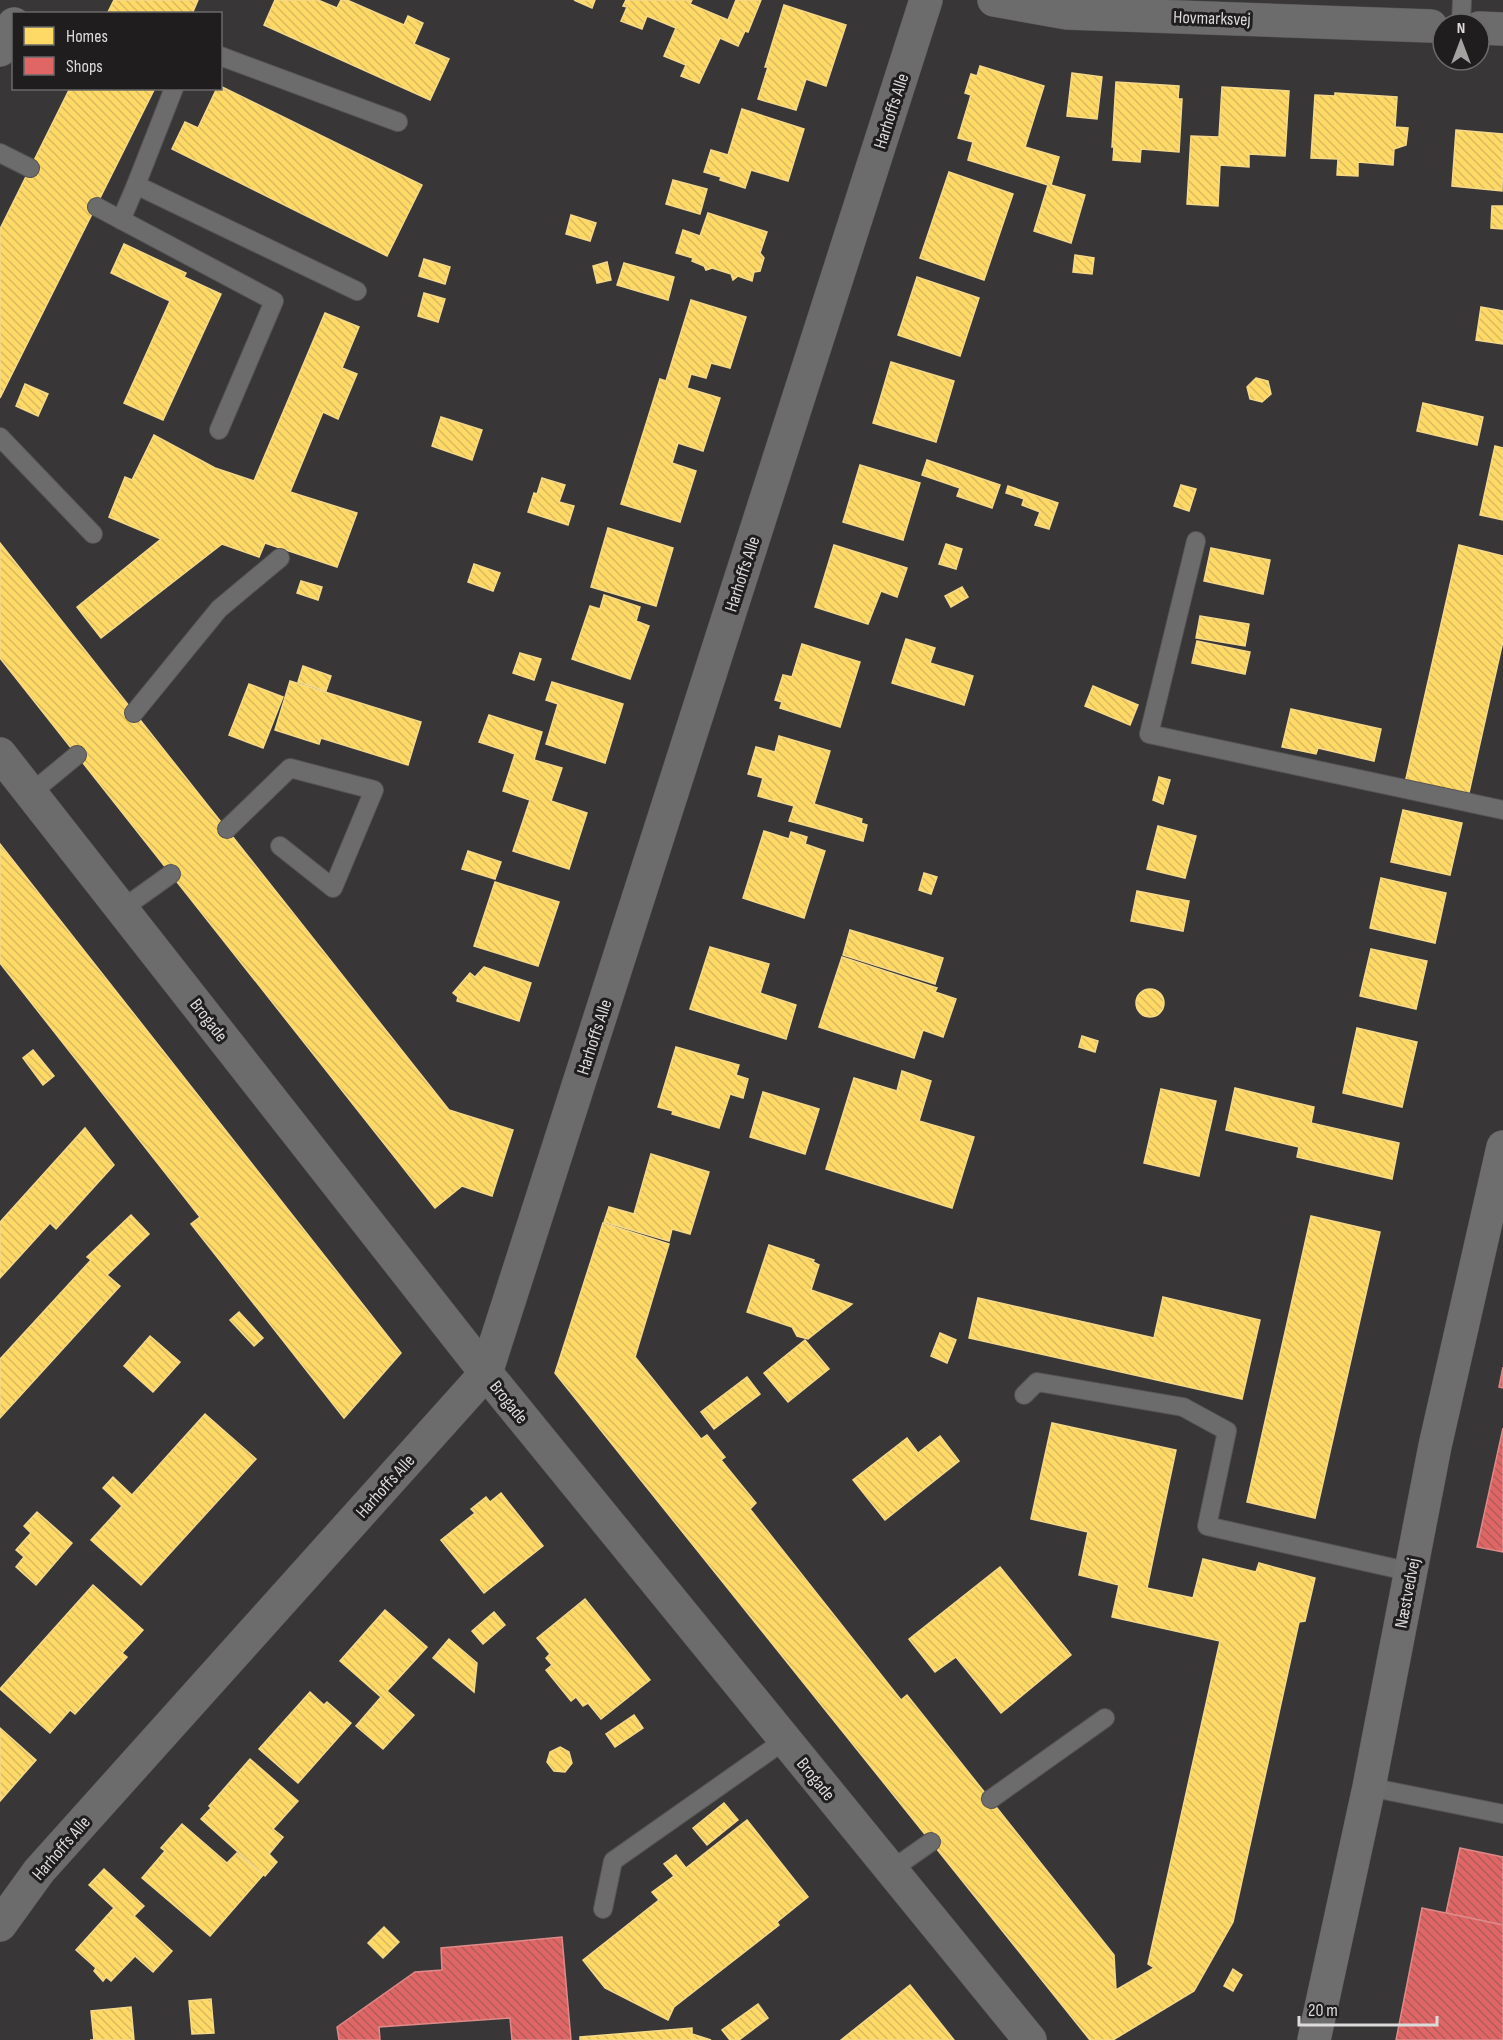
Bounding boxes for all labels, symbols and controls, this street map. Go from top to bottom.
street label: Hovmarksvej [1173,7,1251,30]
legend [12,12,222,90]
north arrow [1431,12,1491,72]
text: N [1457,19,1465,38]
text: Homes [66,26,108,47]
text: Shops [66,56,103,77]
street label: Harhoffs Alle [869,71,913,151]
street label: Harhoffs Alle [720,534,764,614]
street label: Brogade [185,995,232,1046]
street label: Harhoffs Alle [572,997,616,1077]
street label: Brogade [485,1377,532,1428]
street label: Harhoffs Alle [352,1450,419,1522]
street label: Næstvedvej [1390,1556,1425,1630]
street label: Brogade [792,1754,839,1805]
street label: Harhoffs Alle [28,1812,95,1885]
scale bar [1299,1989,1437,2027]
text: 20 m [1308,2000,1338,2021]

